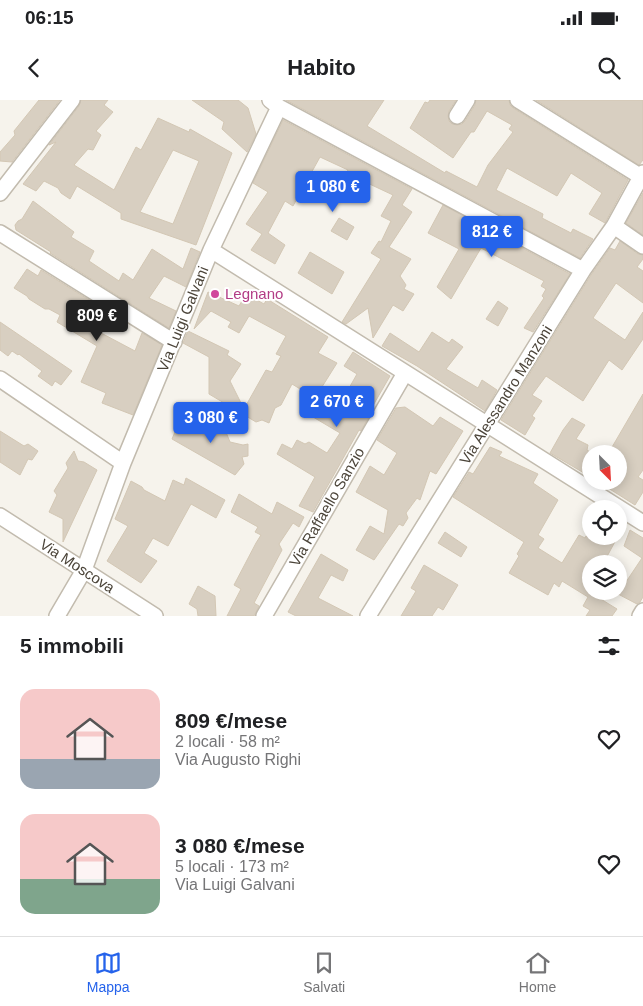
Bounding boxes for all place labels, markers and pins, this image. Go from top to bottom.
pin: 1 080 € [287,170,379,213]
pin: 812 € [457,216,527,258]
place label: Legnano [225,285,283,302]
marker: Legnano [209,288,221,300]
pin: 809 € [62,300,132,342]
pin: 2 670 € [291,386,383,428]
pin: 3 080 € [165,402,257,444]

